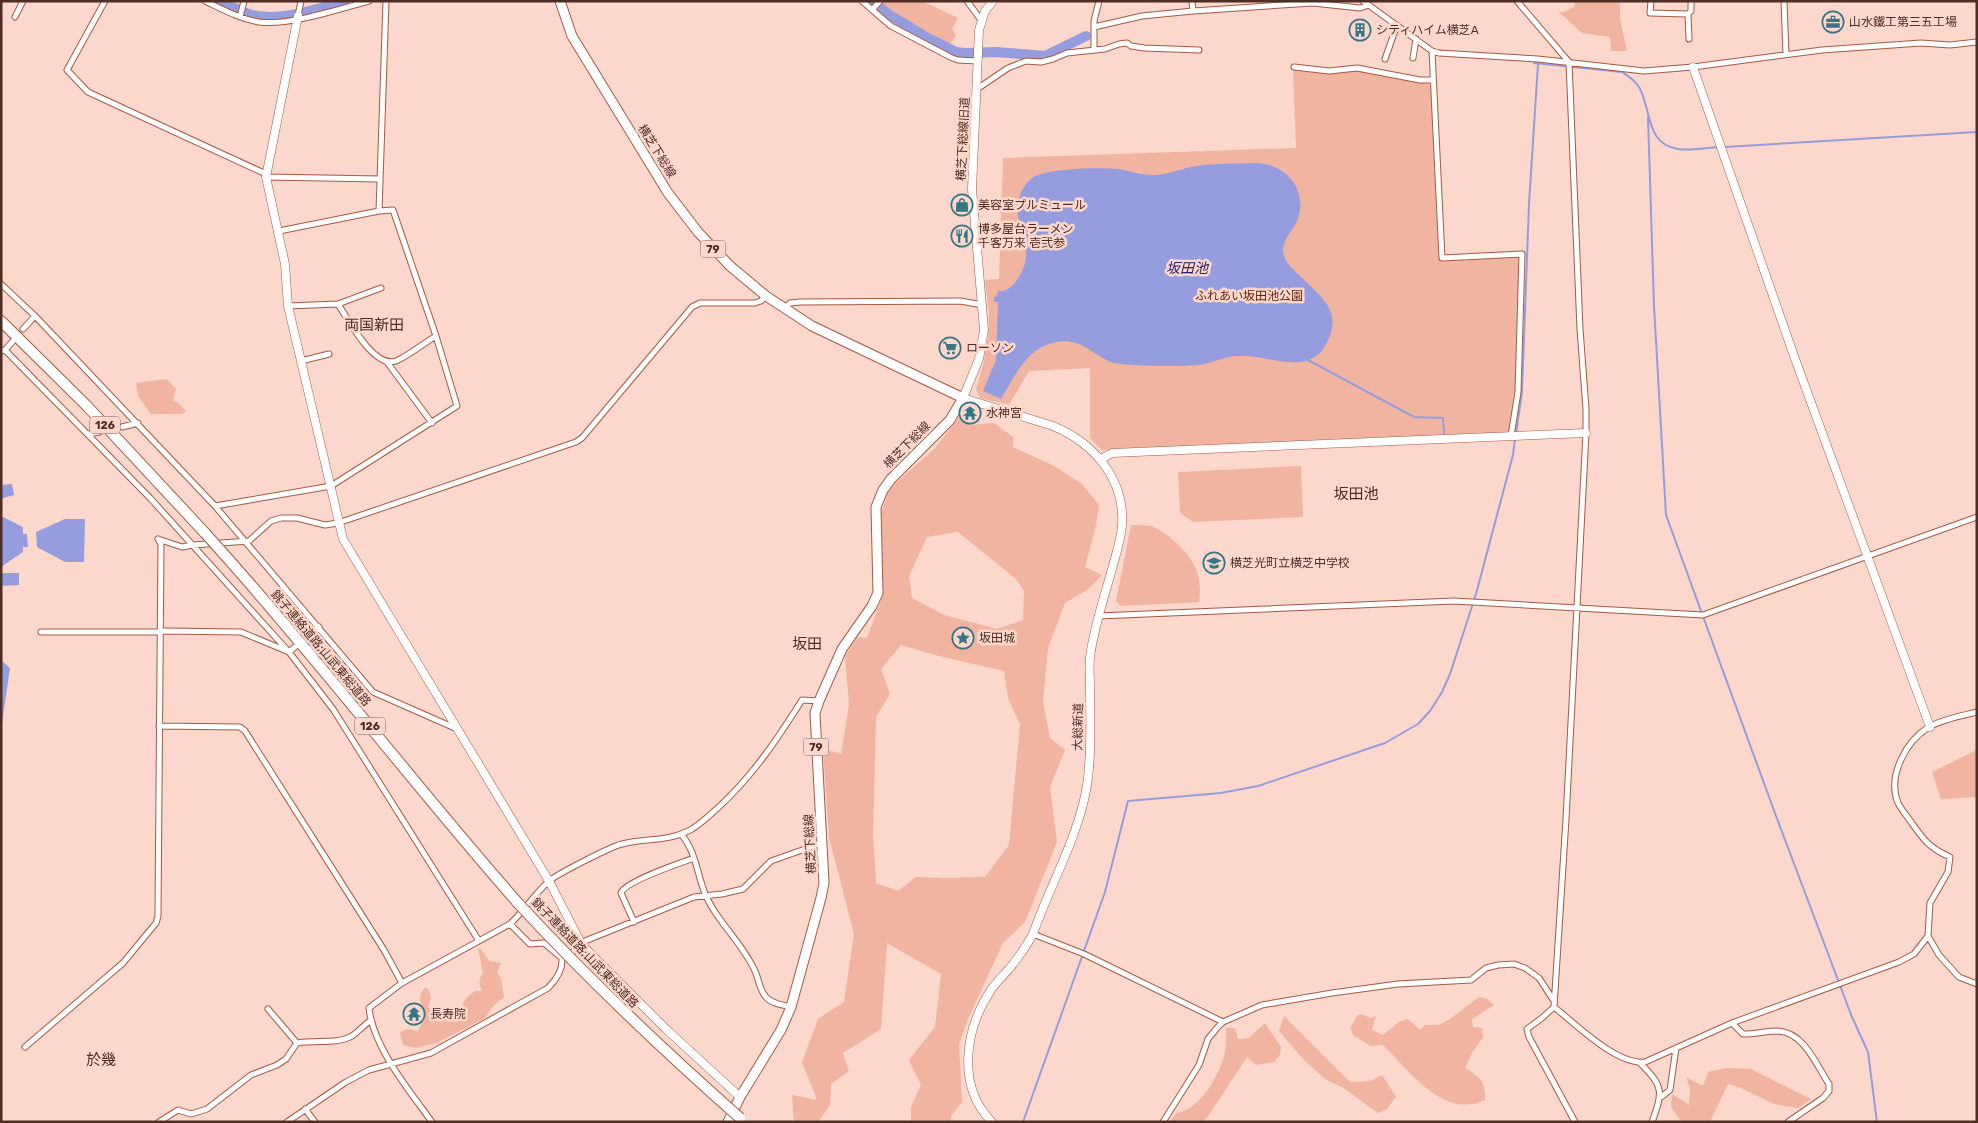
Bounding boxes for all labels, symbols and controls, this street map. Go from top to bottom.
office icon: 山水鐵工第三五工場 [1821,10,1845,34]
place label: 山水鐵工第三五工場 [1849,15,1957,29]
building icon: シティハイム横芝A [1348,18,1372,42]
place label: シティハイム横芝A [1376,23,1479,37]
street label: 横芝下総線旧道 [954,97,972,181]
street label: 横芝下総線 [635,122,679,180]
shop icon: 美容室プルミュール [950,193,974,217]
place label: 美容室プルミュール [978,198,1086,212]
place label: 博多屋台ラーメン 千客万来 壱弐参 [978,222,1074,250]
restaurant icon: 博多屋台ラーメン 千客万来 壱弐参 [950,224,974,248]
road number: 79 [700,240,726,258]
water label: 坂田池 [1166,260,1210,277]
park label: ふれあい坂田池公園 [1195,289,1303,303]
district label: 両国新田 [344,316,404,334]
supermarket icon: ローソン [938,336,962,360]
place label: ローソン [966,341,1014,355]
temple icon: 水神宮 [958,401,982,425]
place label: 水神宮 [986,406,1022,420]
road number: 126 [90,416,120,434]
street label: 横芝下総線 [881,419,933,471]
district label: 坂田池 [1333,485,1379,503]
school or university icon: 横芝光町立横芝中学校 [1202,551,1226,575]
place label: 横芝光町立横芝中学校 [1230,556,1350,570]
street label: 銚子連絡道路;山武東総道路 [268,587,374,709]
place icon: 坂田城 [951,626,975,650]
place label: 坂田城 [979,631,1015,645]
district label: 坂田 [792,635,822,653]
street label: 大総新道 [1071,703,1085,751]
road number: 126 [355,718,385,734]
road number: 79 [804,739,828,756]
street label: 横芝下総線 [801,814,819,874]
street label: 銚子連絡道路;山武東総道路 [529,895,641,1011]
temple icon: 長寿院 [402,1002,426,1026]
place label: 長寿院 [430,1007,466,1021]
district label: 於幾 [86,1051,116,1069]

